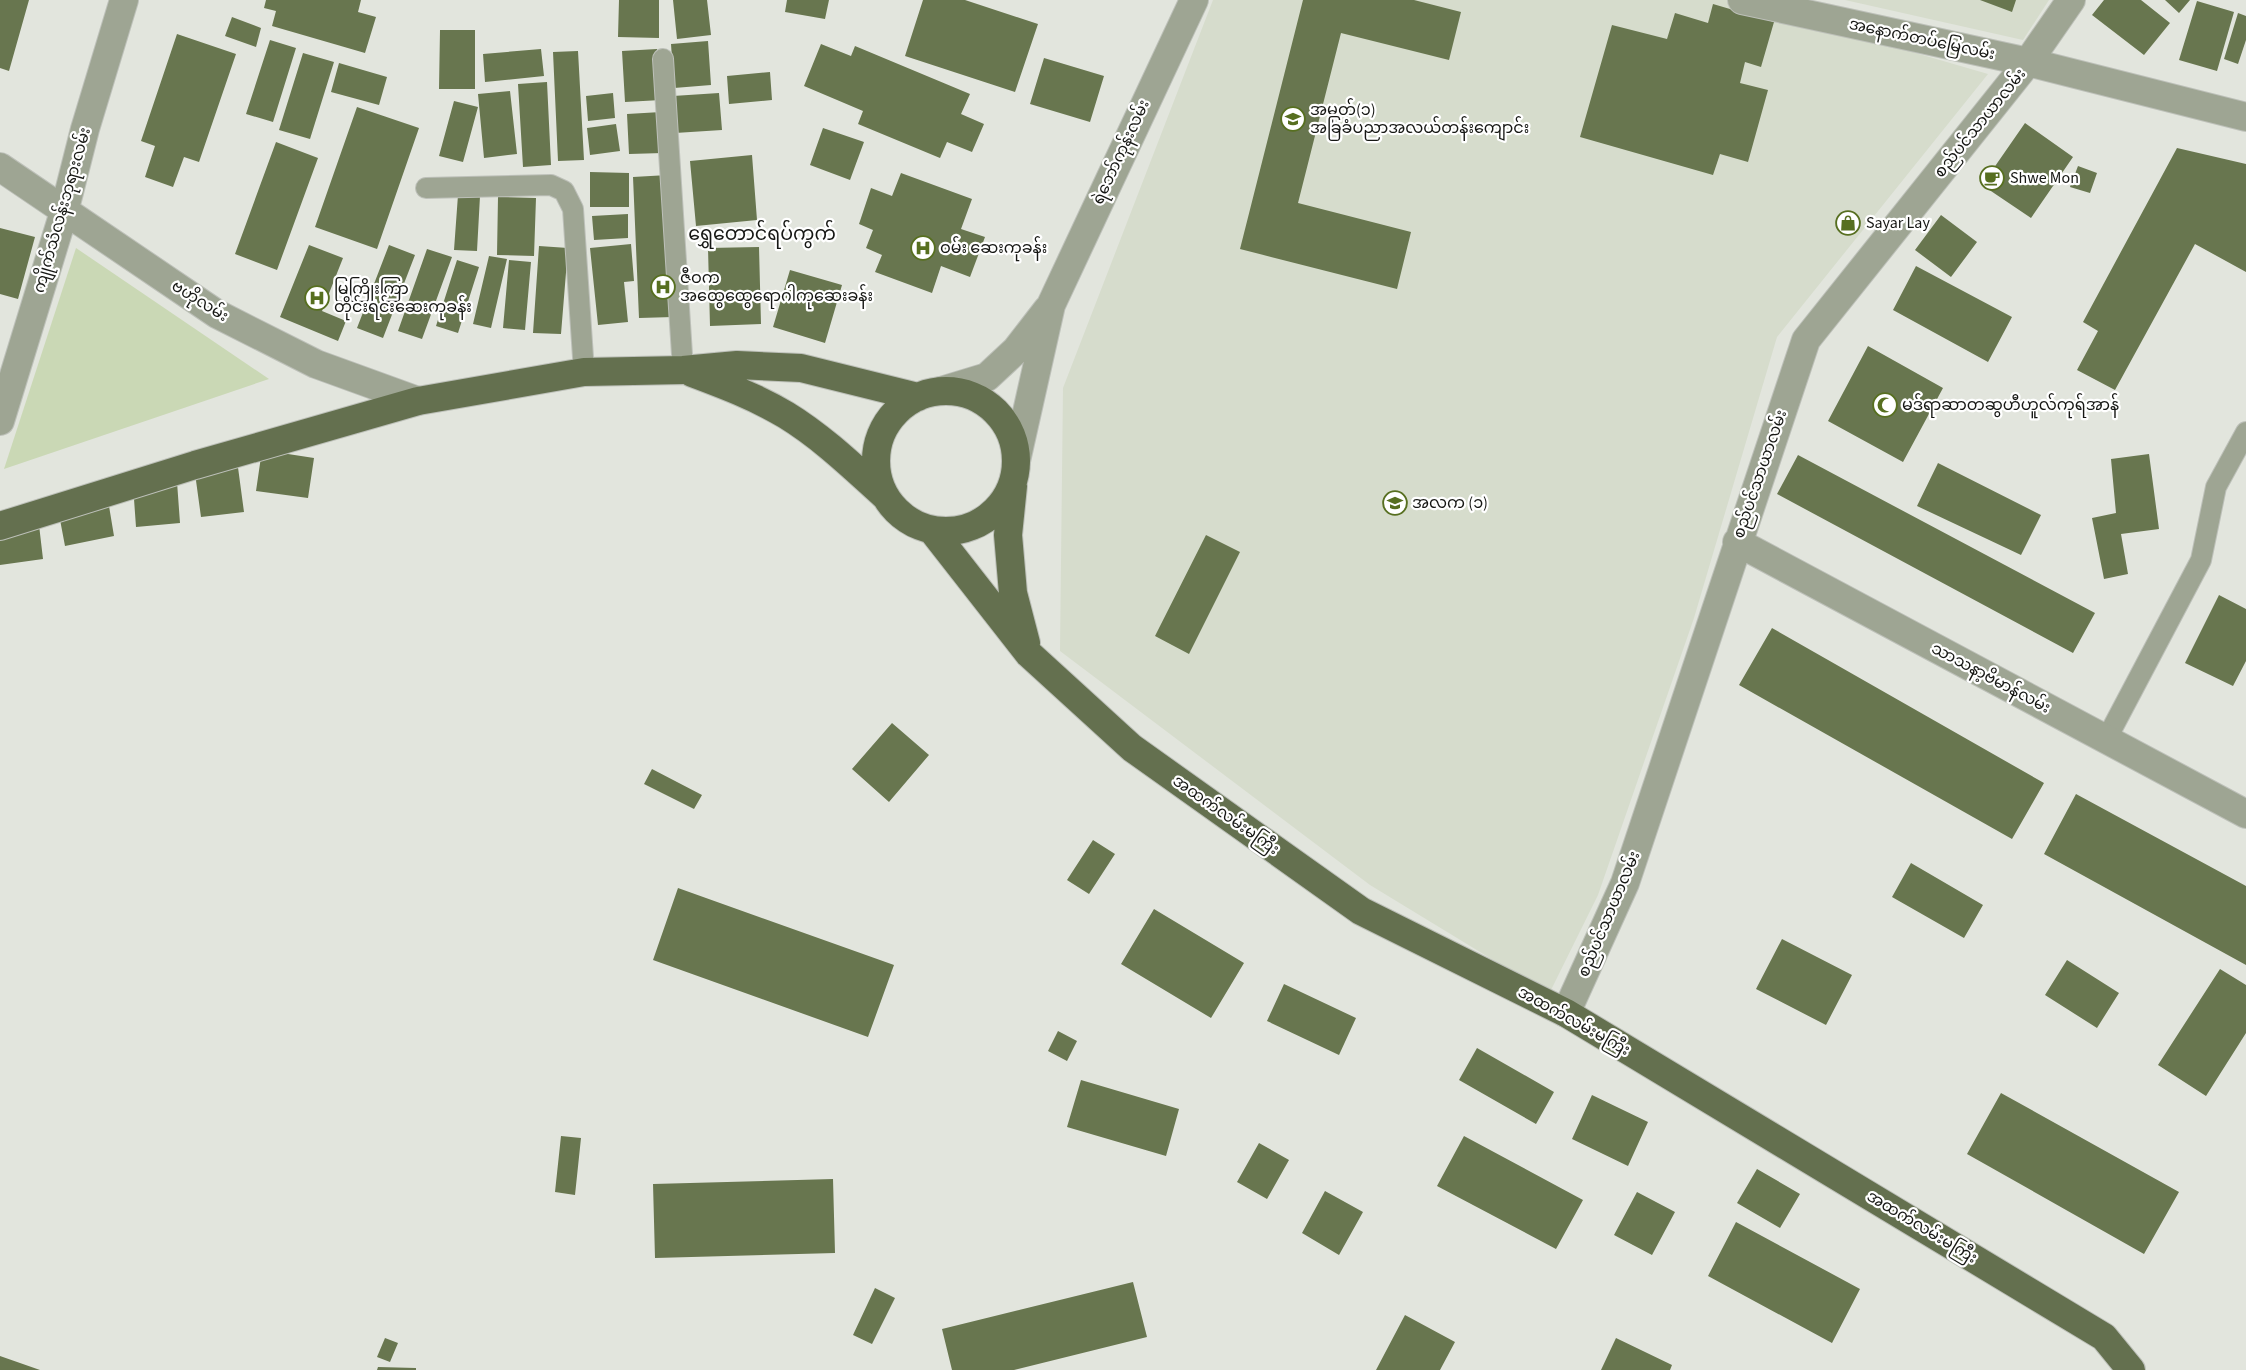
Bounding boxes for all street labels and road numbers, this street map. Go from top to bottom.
street label: အနောက်တပ်မြေလမ်း [1846,12,1997,67]
street label: စည်ပင်သာယာလမ်း [1928,63,2032,184]
street label: ရဲဘော်ကုန်းလမ်း [1086,96,1158,209]
street label: ကျိုက်သံလန်းဘုရားလမ်း [27,124,99,296]
street label: ဗဟိုလမ်း [166,274,233,330]
street label: စည်ပင်သာယာလမ်း [1727,406,1794,542]
street label: သာသနာ့ဗိမာန်လမ်း [1927,636,2055,721]
street label: အထက်လမ်းမကြီး [1167,769,1284,862]
street label: စည်ပင်သာယာလမ်း [1572,847,1647,981]
street label: အထက်လမ်းမကြီး [1513,980,1635,1063]
street label: အထက်လမ်းမကြီး [1862,1184,1982,1270]

